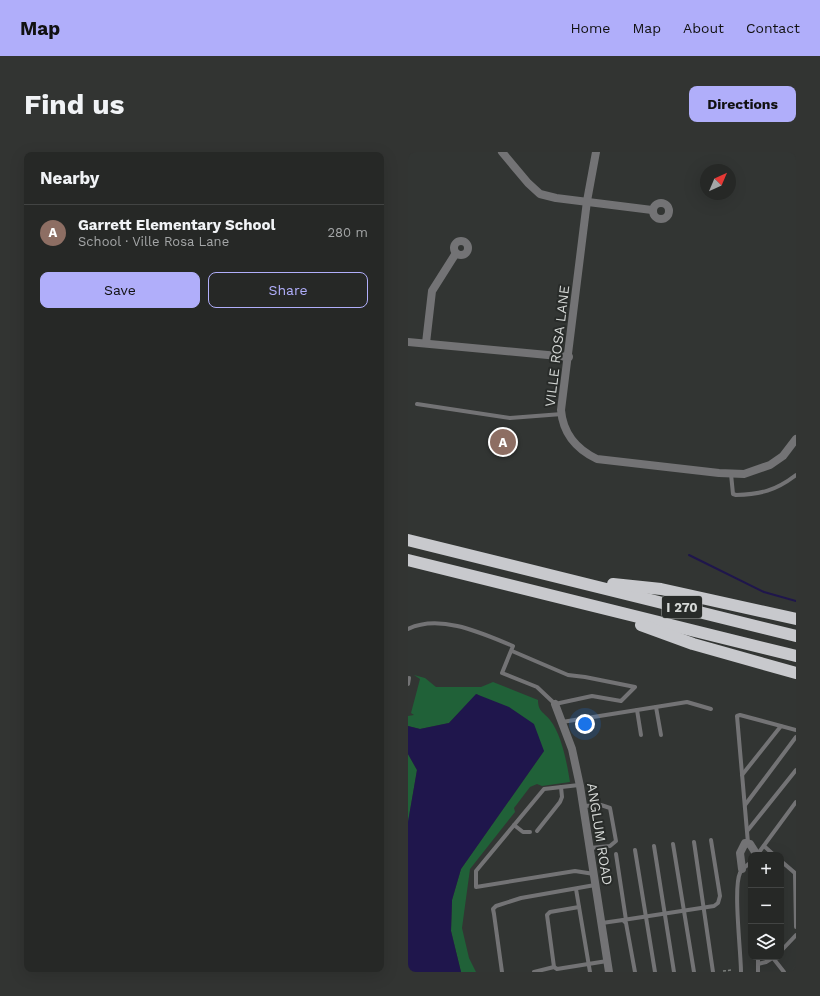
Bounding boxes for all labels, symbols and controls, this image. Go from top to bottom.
text: Map [20,17,60,40]
text: Home [570,20,610,36]
text: Map [632,20,661,36]
text: About [683,20,724,36]
text: Contact [746,20,800,36]
button: Directions [689,86,796,122]
text: Find us [24,88,124,121]
north arrow [700,164,736,200]
text: Nearby [40,168,99,188]
text: Garrett Elementary School [78,216,275,234]
text: A [49,225,57,240]
text: 280 m [328,225,368,240]
text: School · Ville Rosa Lane [78,234,229,249]
button: Save [40,272,200,308]
button: Share [208,272,368,308]
street label: VILLE ROSA LANE [542,284,572,408]
pin: A [490,427,516,457]
road number: I 270 [662,596,702,618]
your location [575,714,595,734]
street label: ANGLUM ROAD [584,782,616,886]
map controls [748,852,784,960]
button: + [748,852,784,888]
button: − [748,888,784,924]
button: layers [748,924,784,960]

